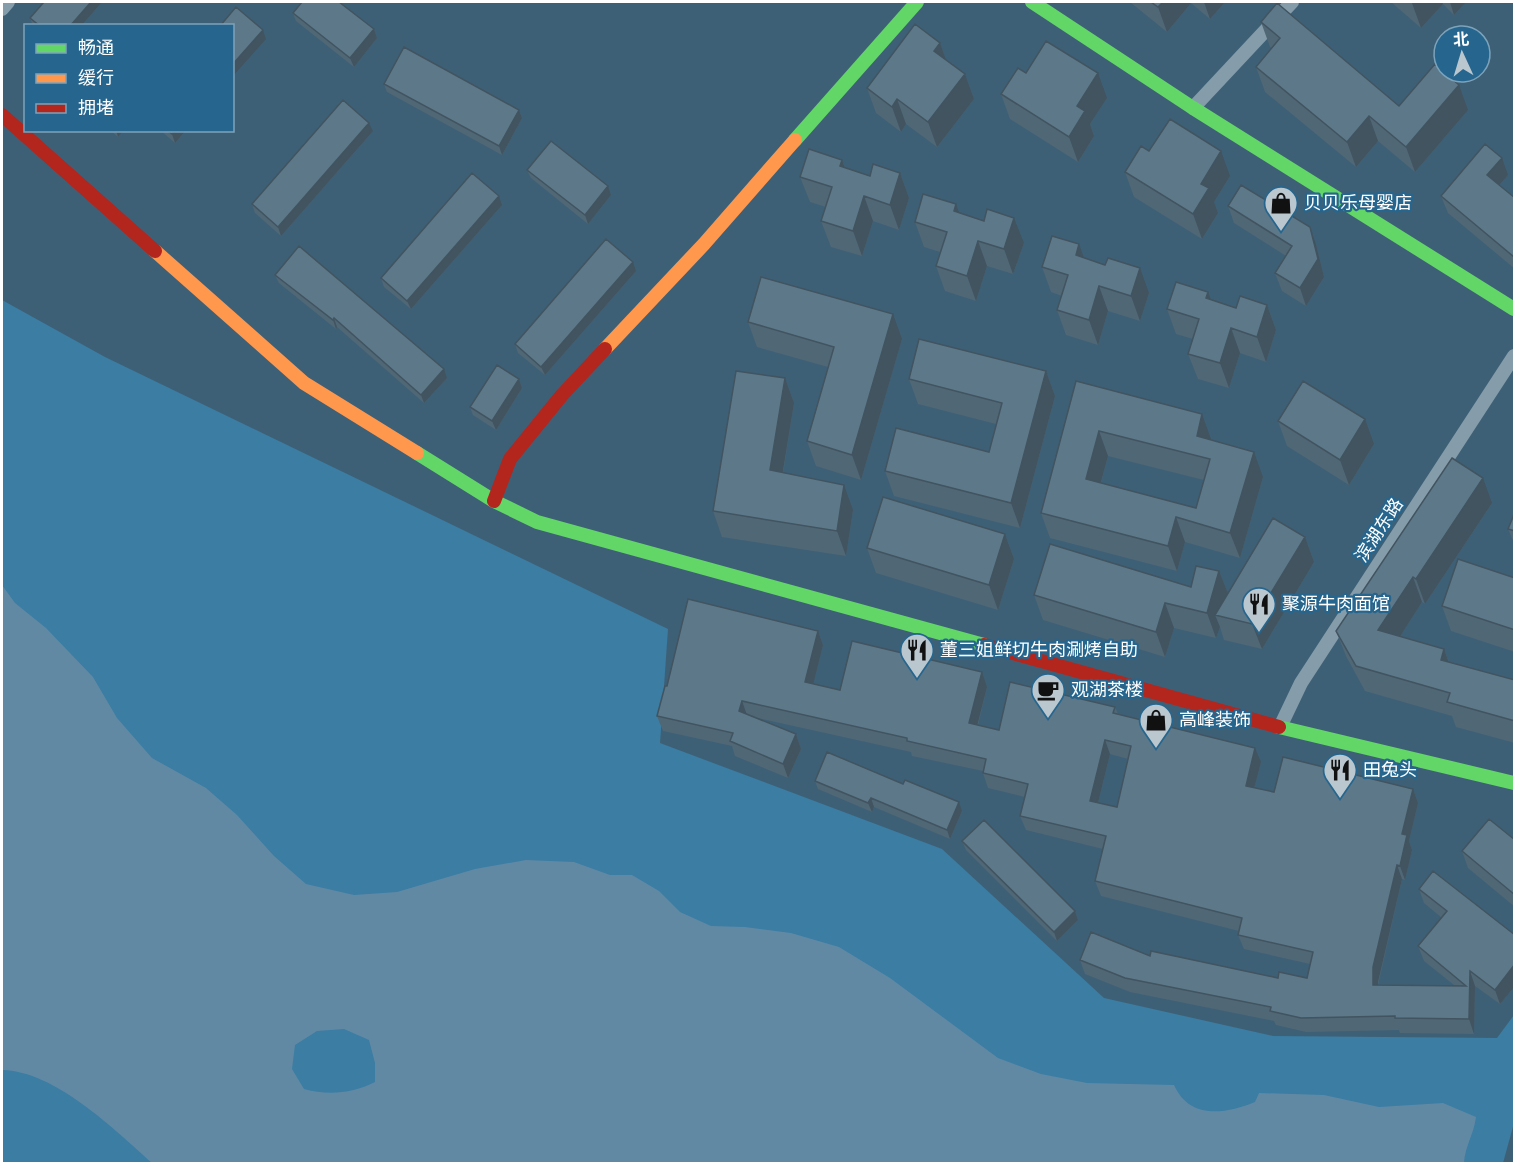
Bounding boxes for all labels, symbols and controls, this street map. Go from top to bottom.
legend [24,24,234,132]
north arrow [1432,24,1492,84]
text: 北 [1452,29,1470,50]
text: 畅通 [78,36,114,59]
text: 缓行 [78,66,114,89]
text: 拥堵 [78,96,114,119]
shop icon: 贝贝乐母婴店 [1263,185,1299,232]
place label: 贝贝乐母婴店 [1304,191,1412,214]
street label: 滨湖东路 [1349,493,1408,566]
restaurant icon: 聚源牛肉面馆 [1241,586,1277,633]
place label: 聚源牛肉面馆 [1282,592,1390,615]
restaurant icon: 董三姐鲜切牛肉涮烤自助 [899,632,935,679]
place label: 董三姐鲜切牛肉涮烤自助 [940,638,1138,661]
cafe icon: 观湖茶楼 [1030,672,1066,719]
place label: 观湖茶楼 [1071,678,1143,701]
shop icon: 高峰装饰 [1138,702,1174,749]
place label: 高峰装饰 [1179,708,1251,731]
restaurant icon: 田兔头 [1322,752,1358,799]
place label: 田兔头 [1363,758,1417,781]

